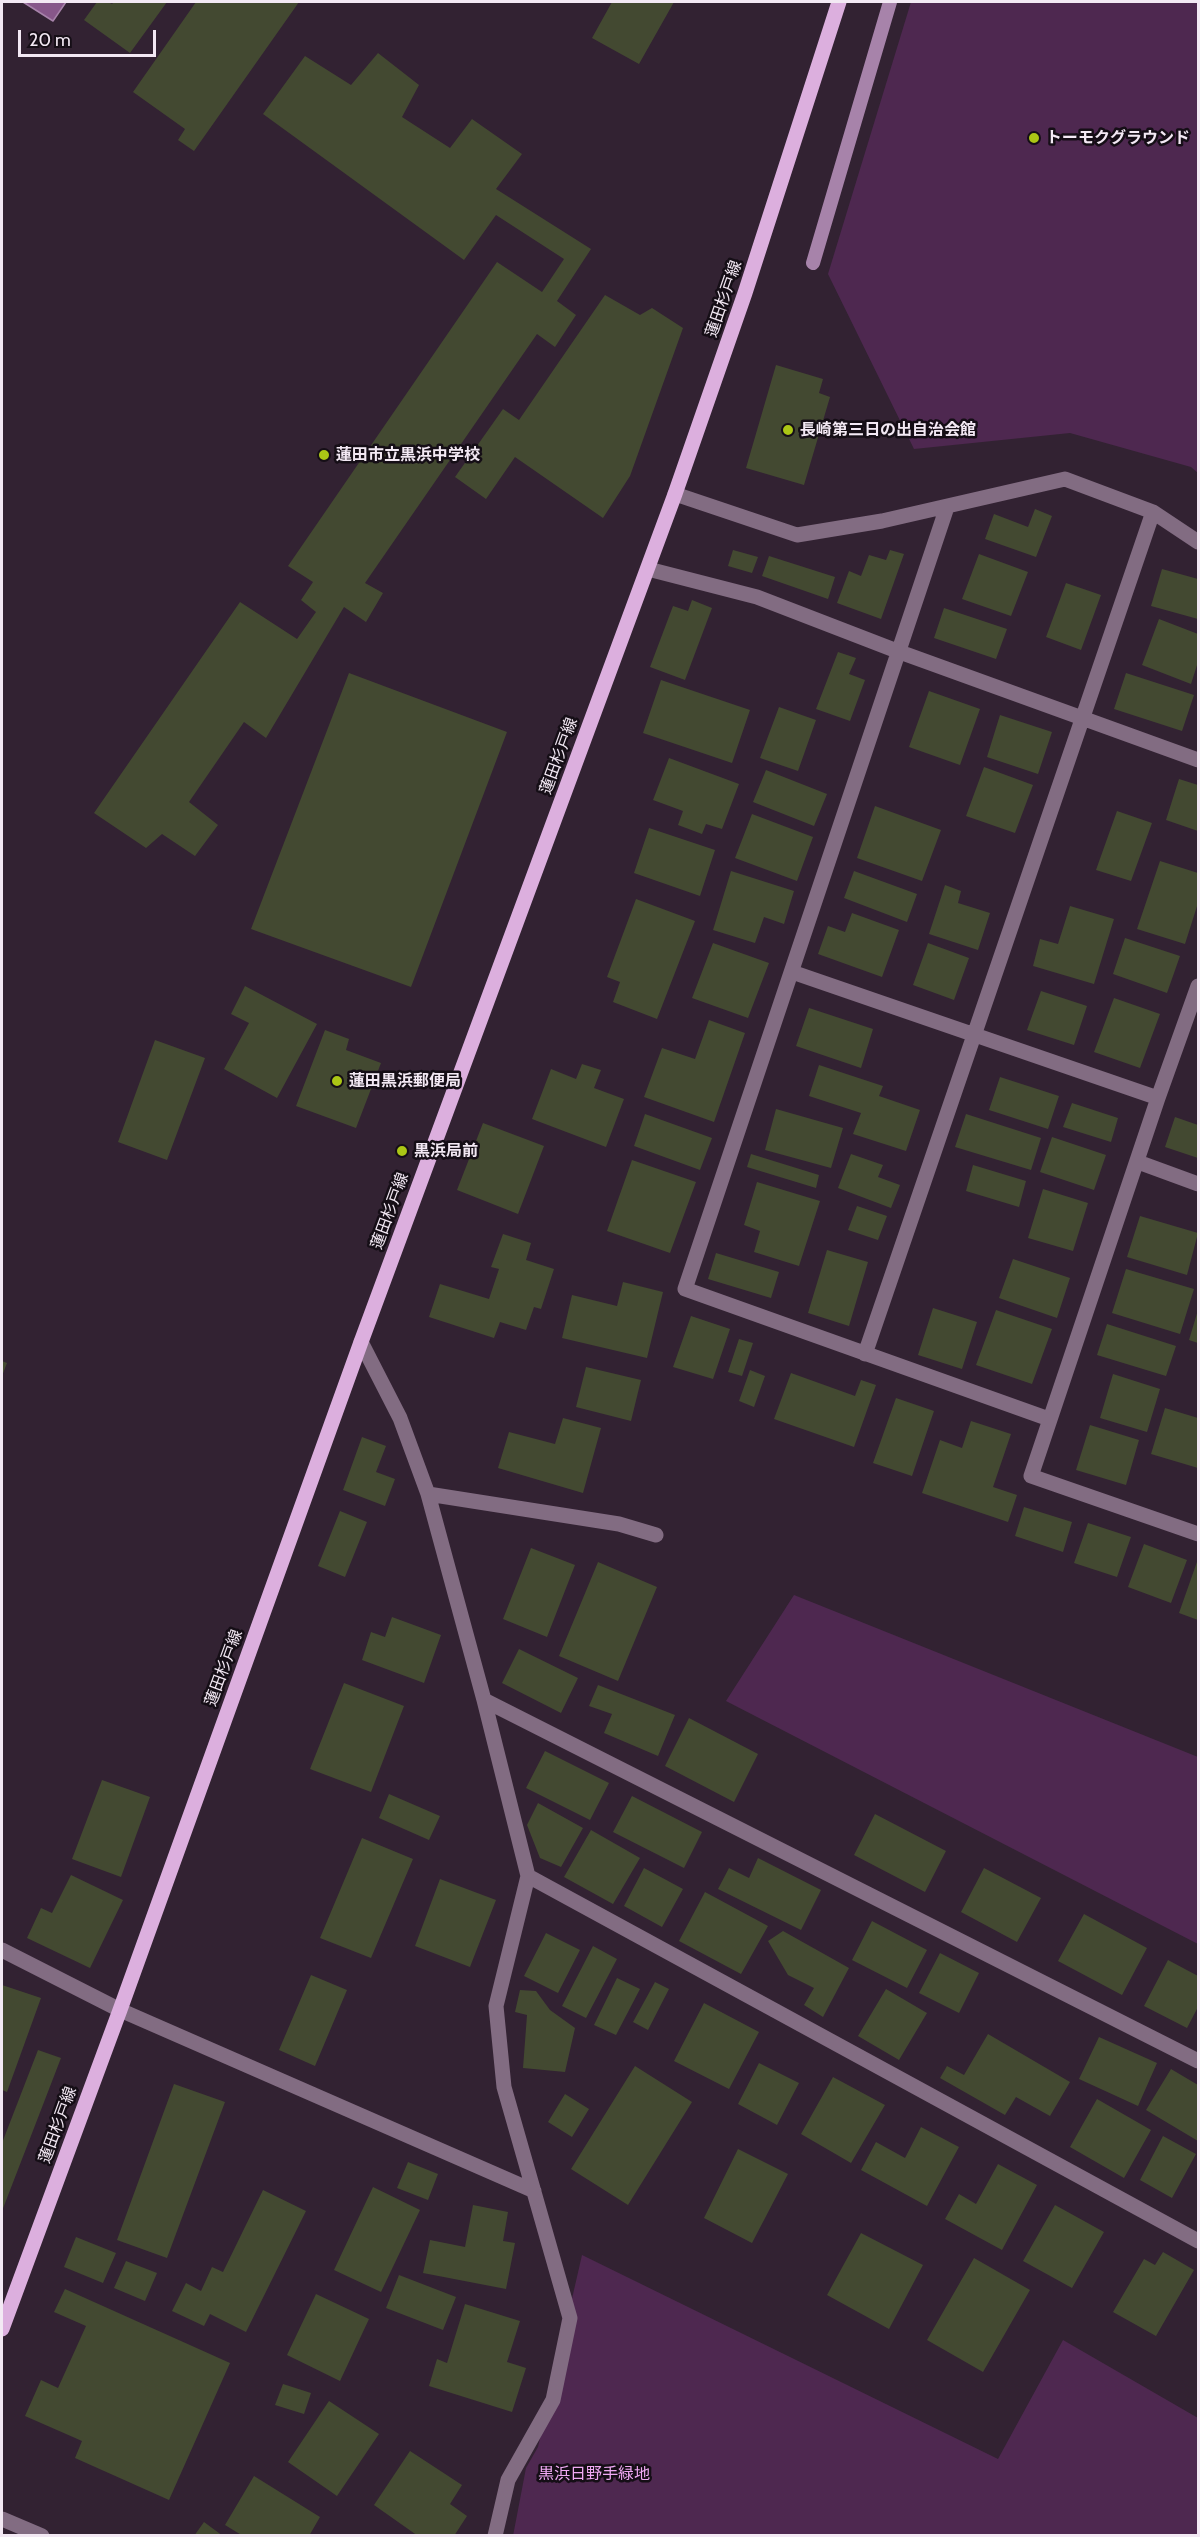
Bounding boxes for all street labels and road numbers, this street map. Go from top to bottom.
street label: 蓮田杉戸線 [702,258,746,340]
street label: 蓮田杉戸線 [536,715,582,797]
street label: 蓮田杉戸線 [367,1170,413,1252]
street label: 蓮田杉戸線 [201,1627,247,1709]
street label: 蓮田杉戸線 [35,2084,81,2166]

